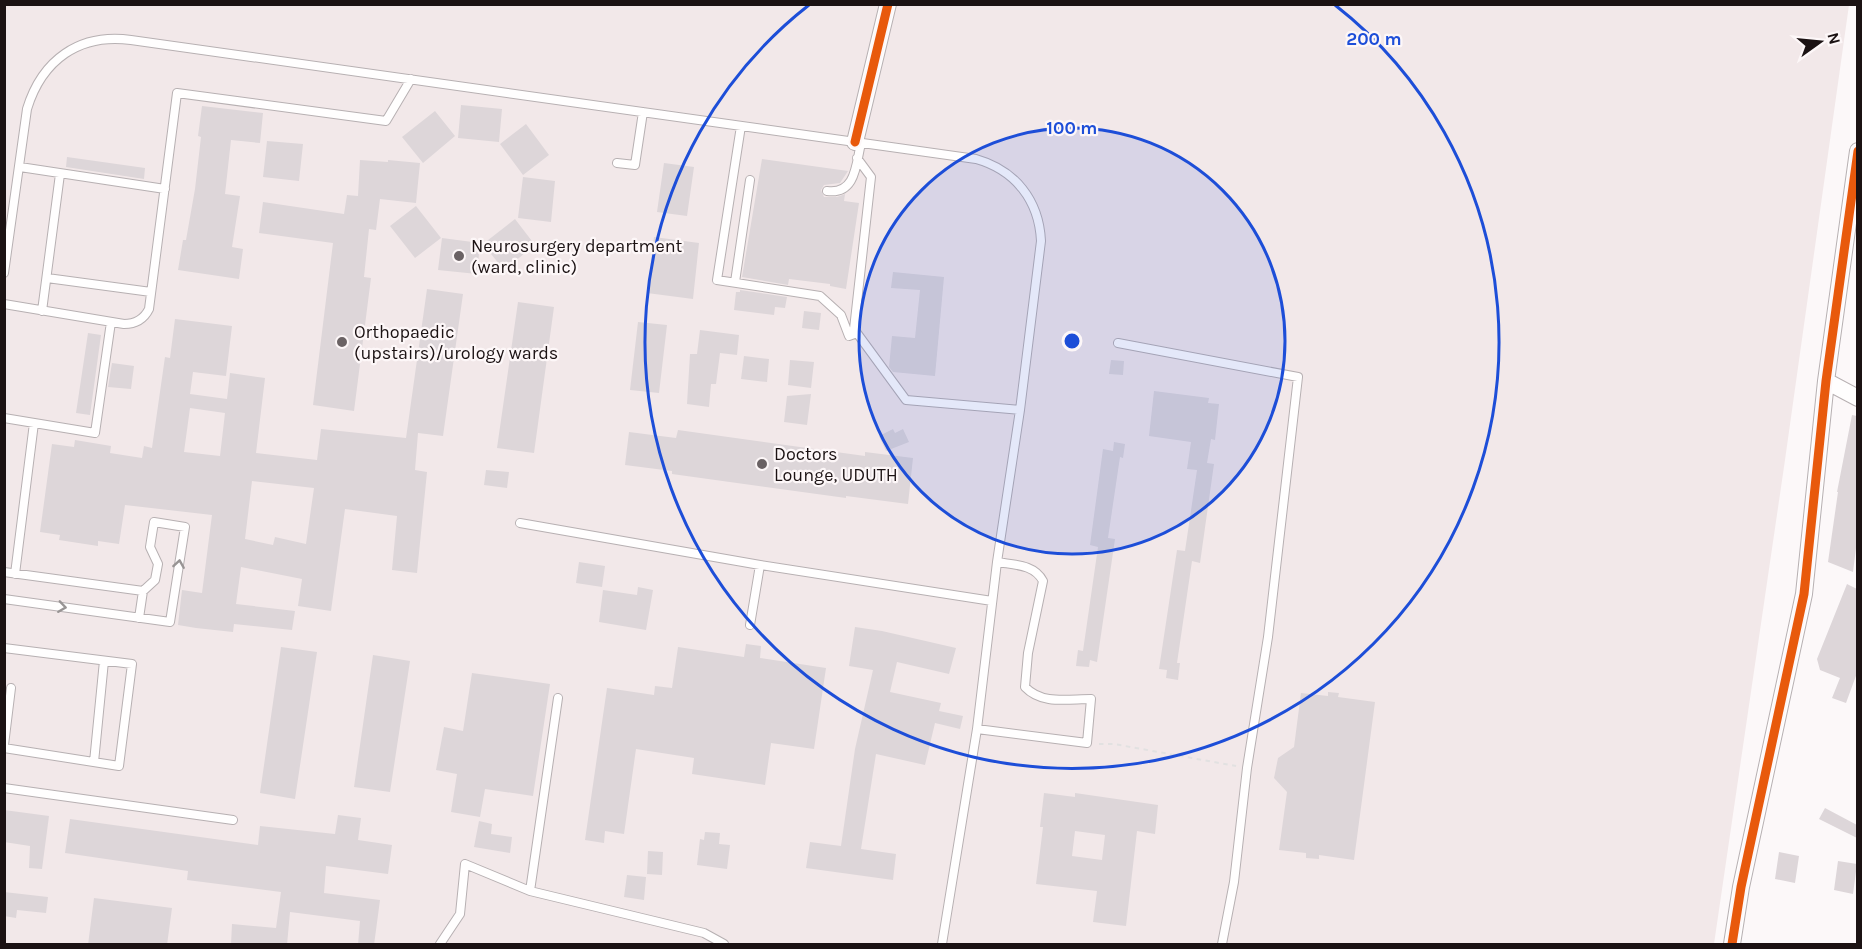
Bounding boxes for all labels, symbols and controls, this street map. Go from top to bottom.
north arrow [1790,12,1850,72]
text: 200 m [1346,28,1402,50]
text: N [1823,30,1845,46]
text: 100 m [1047,117,1097,139]
place label: Neurosurgery department (ward, clinic) [471,235,682,278]
marker: Neurosurgery department (ward, clinic) [452,249,466,263]
place label: Orthopaedic (upstairs)/urology wards [354,321,558,364]
centre of rings [1062,331,1082,351]
marker: Orthopaedic (upstairs)/urology wards [335,335,349,349]
place label: Doctors Lounge, UDUTH [774,443,898,486]
marker: Doctors Lounge, UDUTH [755,457,769,471]
one-way arrow [172,559,185,569]
one-way arrow [58,601,67,613]

